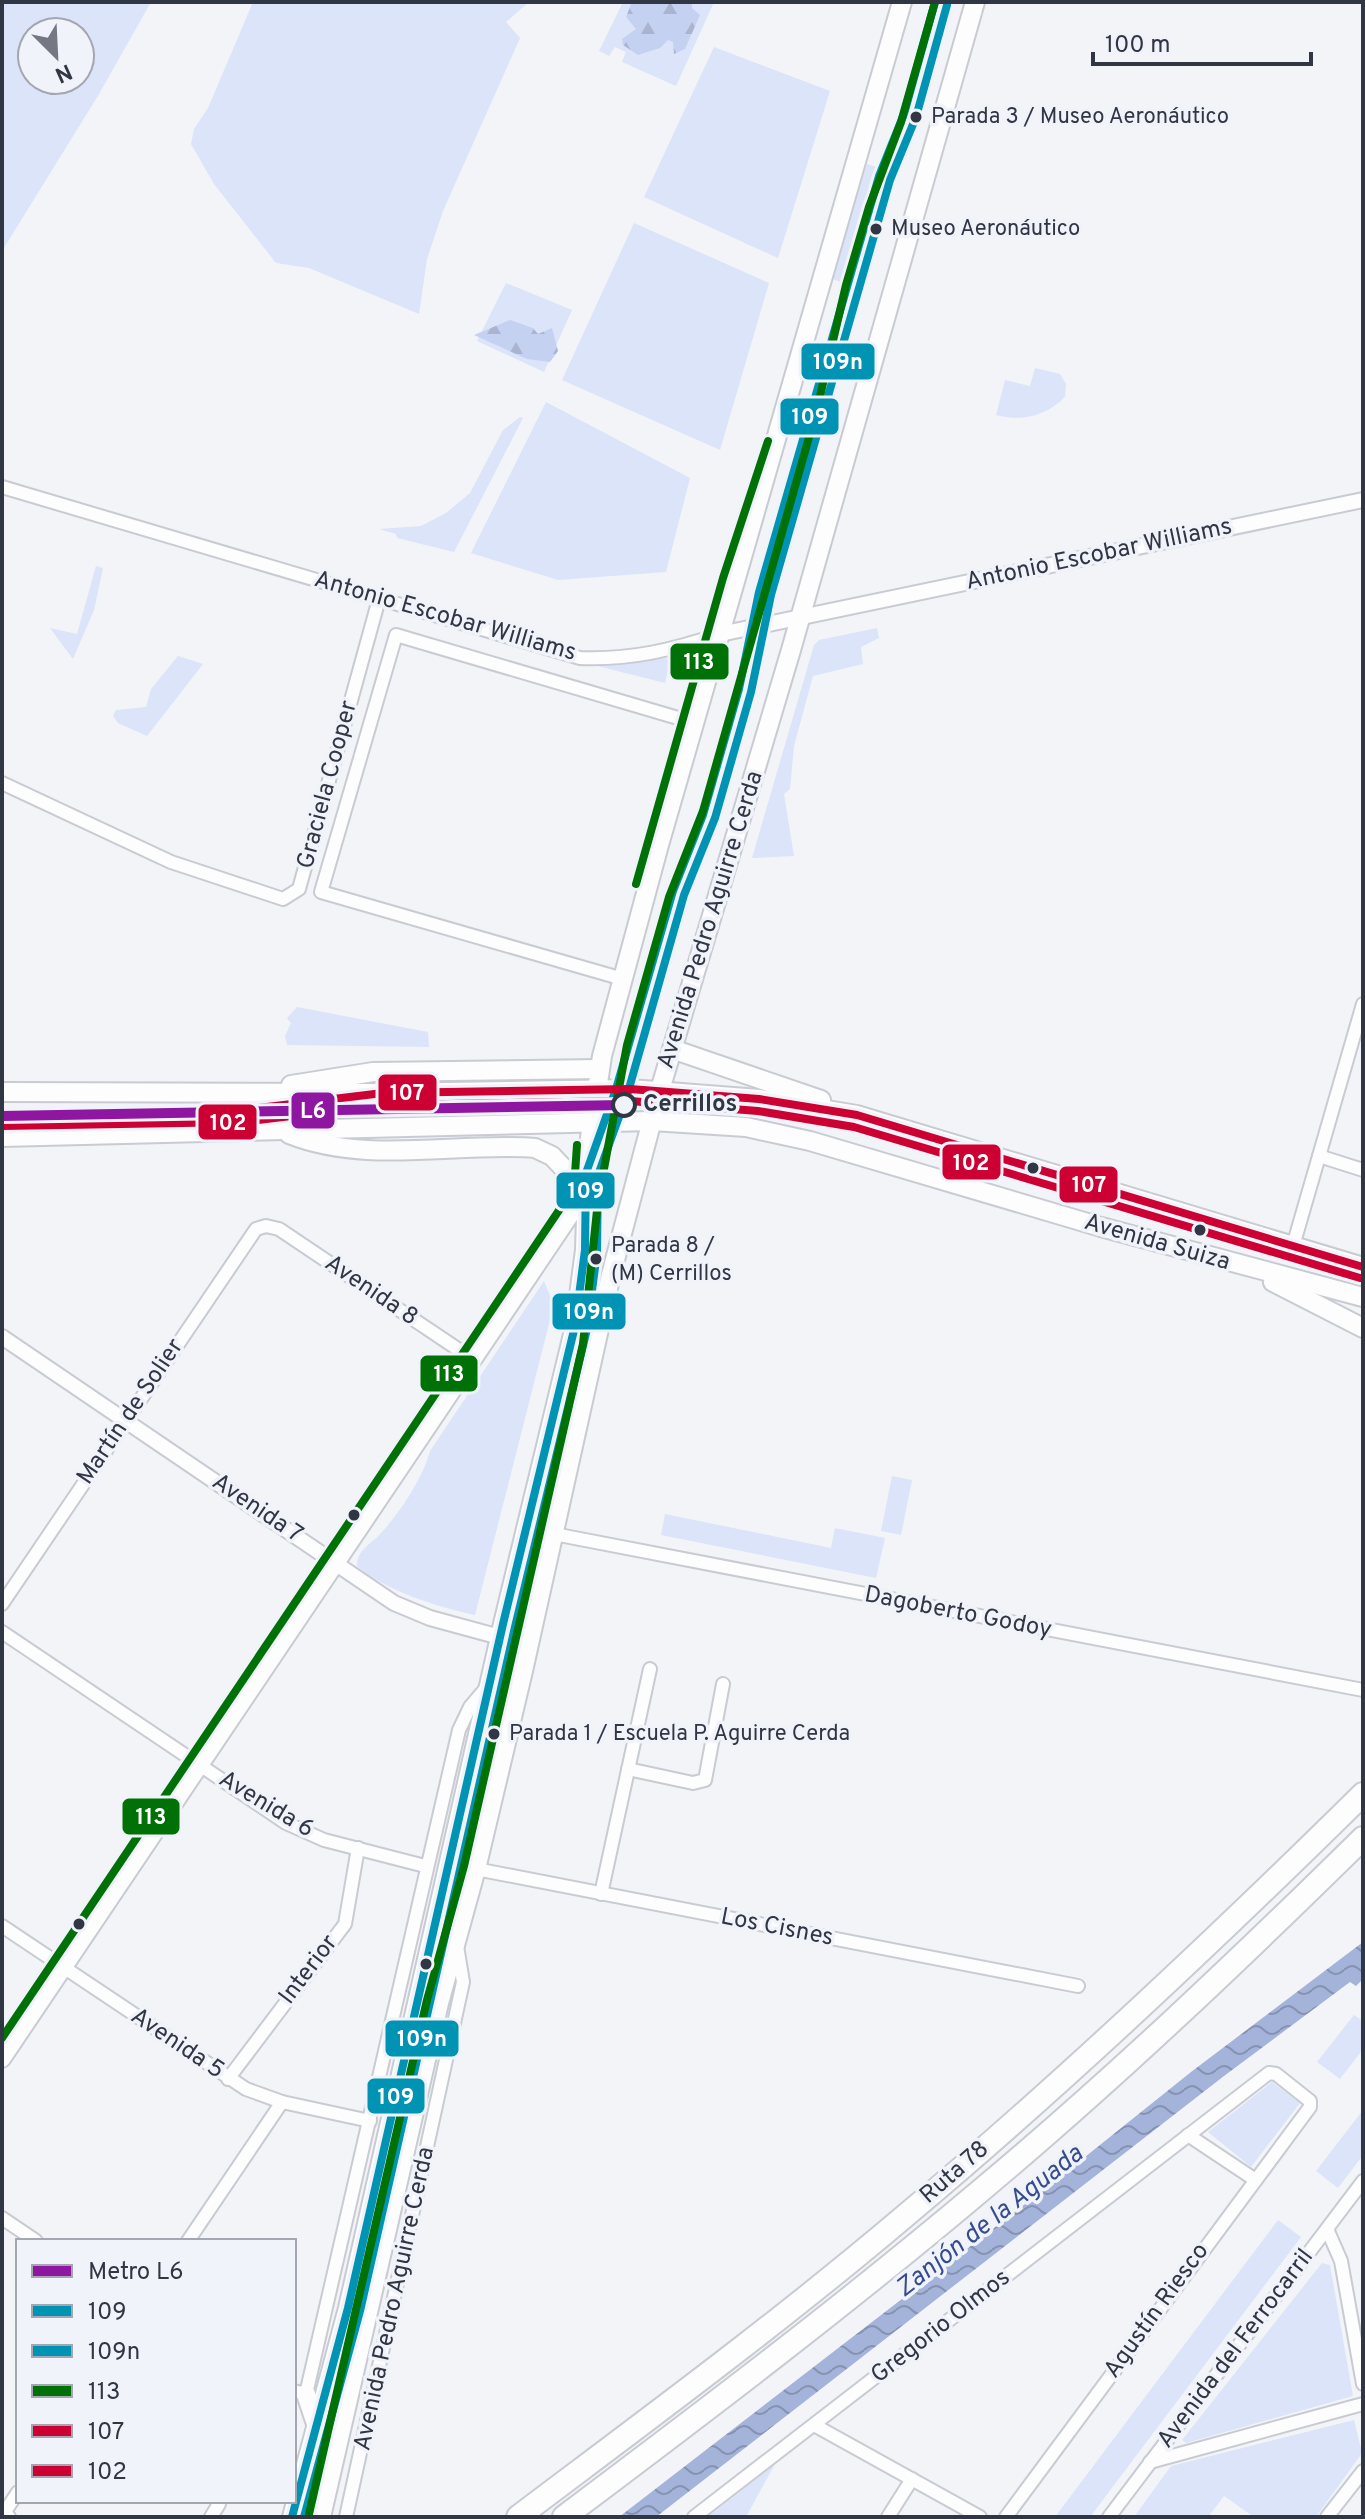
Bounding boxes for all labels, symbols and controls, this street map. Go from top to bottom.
north arrow [16,16,96,96]
scale bar [1093,16,1311,66]
text: 100 m [1105,31,1171,61]
text: N [50,56,76,88]
place label: Parada 3 / Museo Aeronáutico [931,104,1229,131]
marker: Parada 3 / Museo Aeronáutico [908,109,924,125]
place label: Museo Aeronáutico [891,216,1080,243]
marker: Museo Aeronáutico [868,221,884,237]
line badge: 109n [800,342,876,381]
text: 109n [813,350,863,377]
line badge: 109 [779,397,840,436]
text: 109 [792,405,828,432]
street label: Antonio Escobar Williams [963,512,1235,598]
street label: Antonio Escobar Williams [310,565,580,669]
line badge: 113 [669,642,730,681]
text: 113 [684,650,714,677]
street label: Graciela Cooper [291,698,365,872]
street label: Avenida Pedro Aguirre Cerda [651,767,771,1073]
line badge: 107 [377,1073,438,1112]
text: 107 [390,1081,424,1108]
place label: Cerrillos [643,1090,737,1120]
line badge: L6 [290,1091,336,1130]
marker: Cerrillos [612,1093,636,1117]
text: L6 [300,1099,326,1126]
line badge: 102 [197,1103,258,1141]
text: 102 [210,1111,246,1138]
line badge: 102 [941,1143,1002,1181]
text: 102 [953,1151,989,1178]
unlabelled marker [1025,1160,1041,1176]
line badge: 107 [1058,1165,1119,1204]
line badge: 109 [555,1171,616,1210]
text: 107 [1072,1173,1106,1200]
text: 109 [568,1179,604,1206]
street label: Avenida Suiza [1081,1208,1233,1278]
unlabelled marker [1192,1222,1208,1238]
place label: Parada 8 / (M) Cerrillos [611,1233,732,1288]
street label: Avenida 8 [318,1249,424,1333]
marker: Parada 8 / (M) Cerrillos [588,1251,604,1267]
line badge: 109n [551,1292,627,1331]
text: 109n [564,1300,614,1327]
street label: Martín de Solier [71,1333,191,1491]
line badge: 113 [419,1354,479,1393]
text: 113 [434,1362,464,1389]
street label: Avenida 7 [206,1468,308,1550]
unlabelled marker [346,1507,362,1523]
street label: Dagoberto Godoy [862,1580,1054,1646]
place label: Parada 1 / Escuela P. Aguirre Cerda [509,1721,850,1748]
marker: Parada 1 / Escuela P. Aguirre Cerda [486,1726,502,1742]
street label: Avenida 6 [213,1765,319,1845]
line badge: 113 [121,1797,181,1836]
text: 113 [136,1805,166,1832]
street label: Los Cisnes [718,1902,836,1954]
unlabelled marker [71,1916,87,1932]
street label: Interior [273,1929,345,2011]
unlabelled marker [418,1956,434,1972]
street label: Avenida 5 [124,2002,230,2086]
line badge: 109n [384,2019,460,2058]
text: 109n [397,2027,447,2054]
line badge: 109 [366,2077,426,2115]
text: 109 [378,2085,414,2112]
street label: Ruta 78 [914,2135,996,2211]
water label: Zanjón de la Aguada [890,2138,1091,2306]
street label: Avenida Pedro Aguirre Cerda [348,2144,442,2454]
street label: Agustín Riesco [1098,2238,1216,2384]
legend [16,2239,296,2503]
street label: Avenida del Ferrocarril [1151,2243,1321,2455]
text: Metro L6 [88,2258,184,2288]
street label: Gregorio Olmos [865,2263,1017,2391]
text: 109 [88,2298,127,2328]
text: 109n [88,2338,140,2368]
text: 113 [88,2378,120,2408]
text: 107 [88,2418,124,2448]
text: 102 [88,2458,127,2488]

